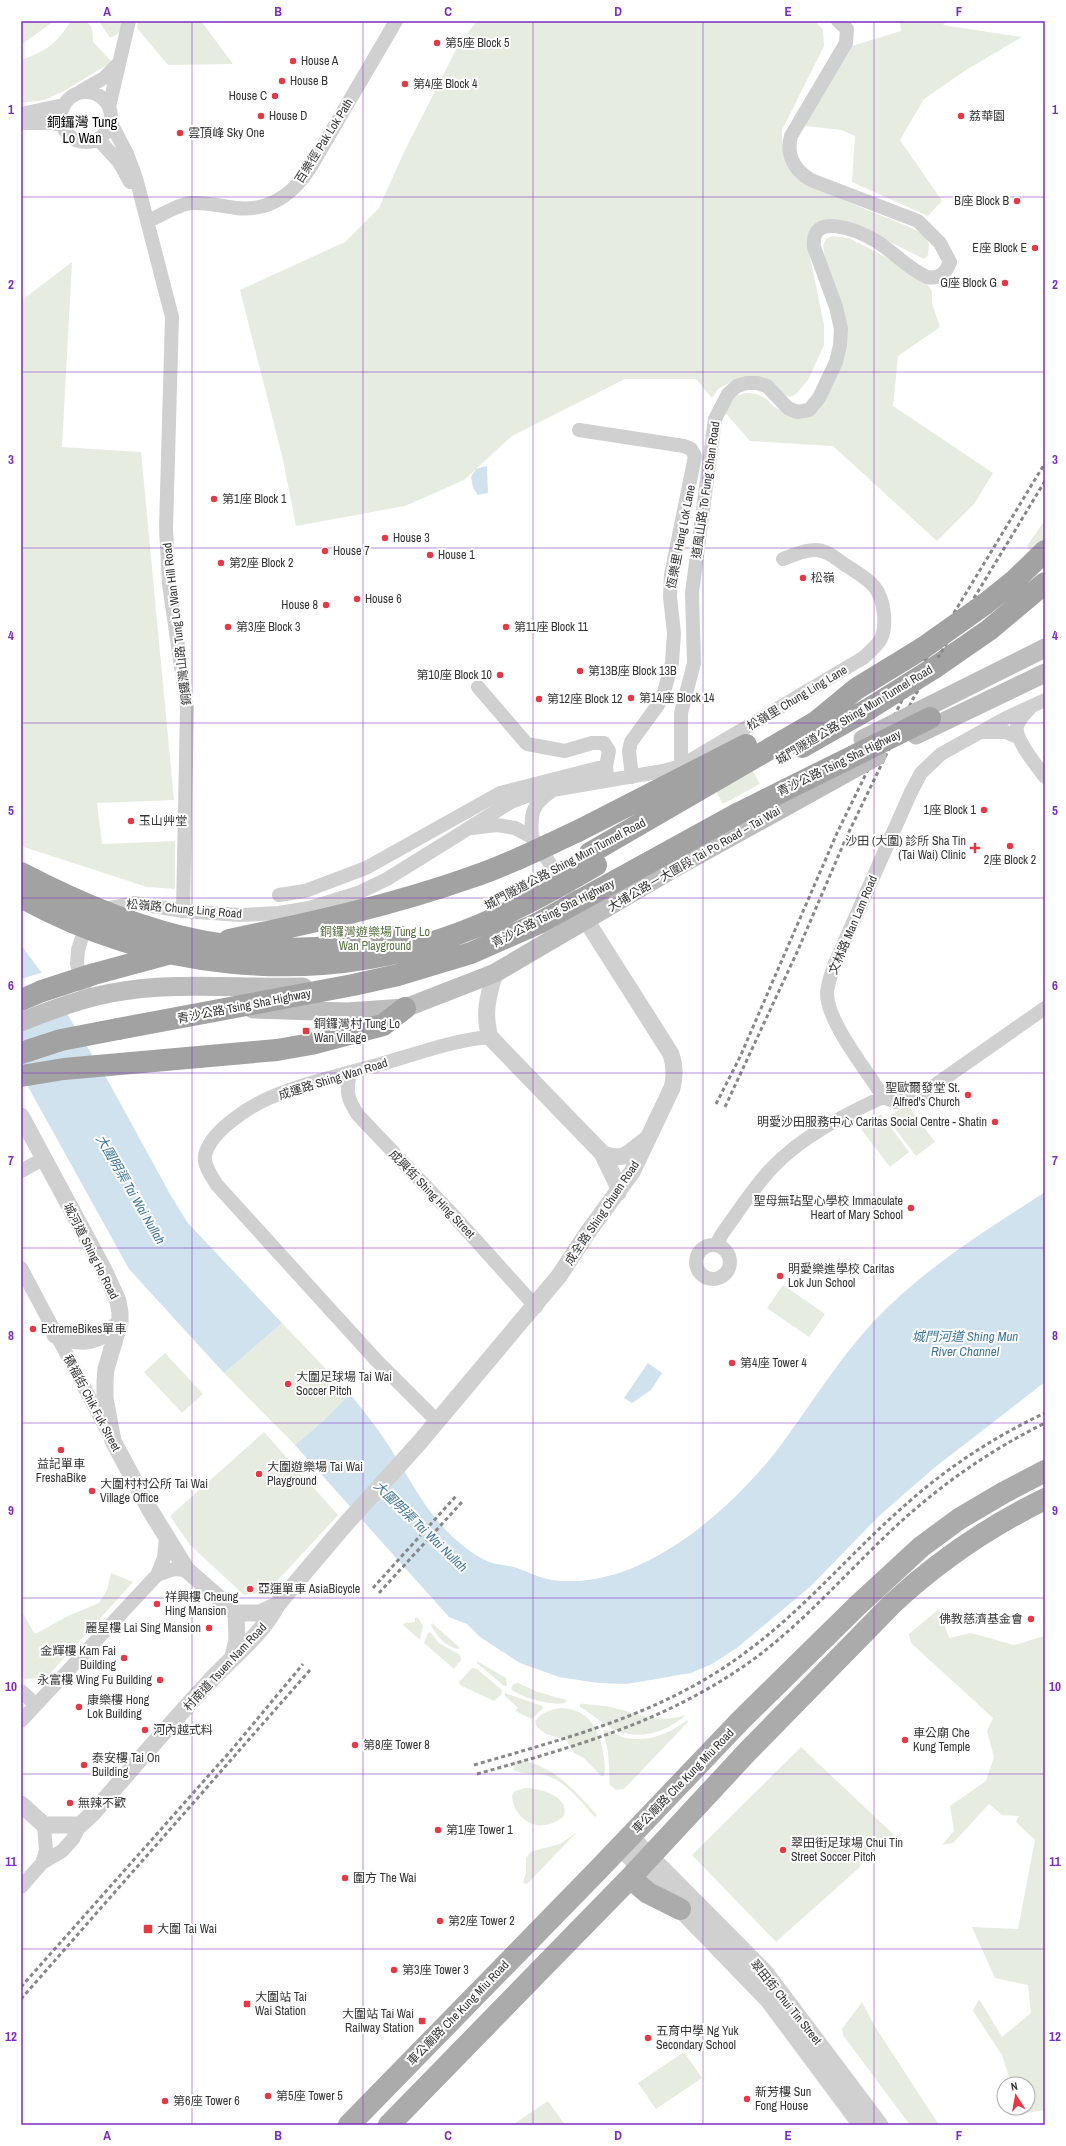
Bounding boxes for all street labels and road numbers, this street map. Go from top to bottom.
street label: 百樂徑 Pak Lok Path [291,96,357,186]
street label: 道風山路 To Fung Shan Road [688,420,724,560]
street label: 恆樂里 Hang Lok Lane [663,484,699,590]
street label: 銅鑼灣山路 Tung Lo Wan Hill Road [159,542,195,706]
street label: 松嶺里 Chung Ling Lane [744,662,850,734]
street label: 城門隧道公路 Shing Mun Tunnel Road [773,662,935,768]
street label: 青沙公路 Tsing Sha Highway [774,726,904,800]
street label: 大埔公路－大圍段 Tai Po Road – Tai Wai [605,803,783,915]
street label: 城門隧道公路 Shing Mun Tunnel Road [482,815,648,913]
street label: 文林路 Man Lam Road [825,873,881,977]
street label: 青沙公路 Tsing Sha Highway [489,875,617,951]
street label: 松嶺路 Chung Ling Road [126,896,242,922]
street label: 青沙公路 Tsing Sha Highway [176,985,312,1027]
street label: 成運路 Shing Wan Road [276,1055,390,1103]
street label: 成興街 Shing Hing Street [386,1146,479,1242]
street label: 成全路 Shing Chuen Road [561,1158,643,1268]
street label: 城河道 Shing Ho Road [60,1200,122,1302]
street label: 積福街 Chik Fuk Street [60,1352,124,1454]
street label: 村南道 Tsuen Nam Road [180,1619,270,1715]
street label: 車公廟路 Che Kung Miu Road [629,1725,737,1837]
street label: 翠田街 Chui Tin Street [747,1956,825,2048]
street label: 車公廟路 Che Kung Miu Road [404,1957,512,2069]

